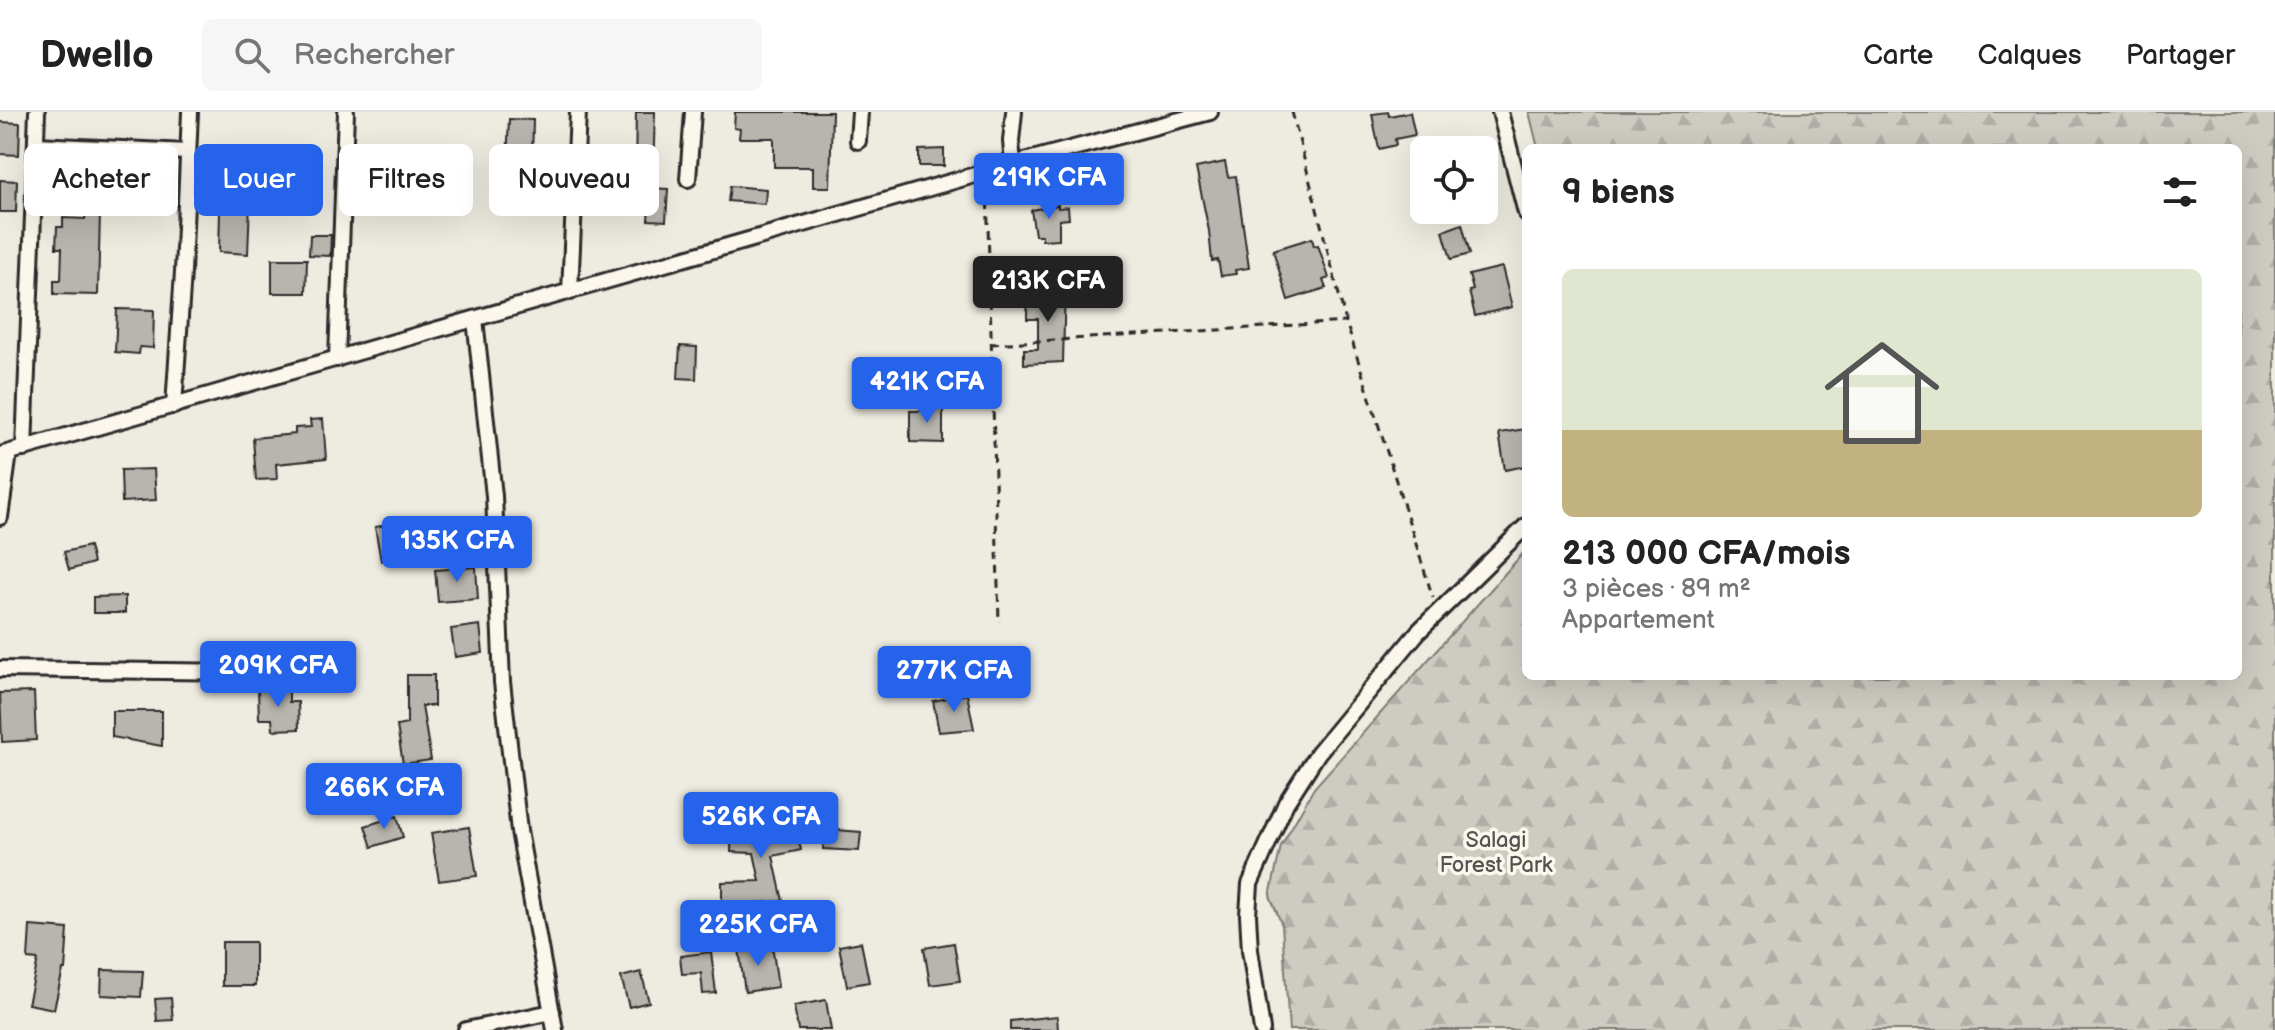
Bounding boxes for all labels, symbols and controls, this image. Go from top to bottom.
search box [202,19,762,91]
text: Dwello [40,33,154,78]
icon: search [230,33,274,77]
text: Rechercher [294,37,454,73]
text: Carte [1863,39,1933,72]
text: Calques [1977,39,2082,72]
text: Partager [2126,39,2235,72]
map controls [1410,136,1498,224]
button: locate [1410,136,1498,224]
chip: Acheter [24,144,178,216]
chip: Louer [194,144,323,216]
chip: Filtres [339,144,473,216]
chip: Nouveau [489,144,659,216]
pin: 219K CFA [966,153,1132,221]
text: 219K CFA [992,163,1106,194]
icon: filters [2158,170,2202,214]
text: 9 biens [1562,172,1675,213]
pin: 213K CFA [965,256,1131,324]
text: 213K CFA [991,266,1105,297]
icon: home [1810,321,1954,465]
pin: 421K CFA [844,357,1010,425]
text: 421K CFA [870,367,984,398]
pin: 135K CFA [374,516,540,584]
text: 135K CFA [400,526,514,557]
text: 213 000 CFA/mois [1562,533,1850,574]
text: 3 pièces · 89 m² [1562,574,1751,605]
text: Appartement [1562,605,1715,636]
pin: 209K CFA [195,641,361,709]
pin: 277K CFA [871,646,1037,714]
text: 209K CFA [218,651,338,682]
text: 277K CFA [896,656,1012,687]
pin: 266K CFA [301,763,467,831]
text: 266K CFA [324,773,444,804]
pin: 526K CFA [678,792,844,860]
text: 526K CFA [701,802,821,833]
park label: Salagi Forest Park [1439,827,1553,879]
pin: 225K CFA [675,900,841,968]
text: 225K CFA [698,910,818,941]

